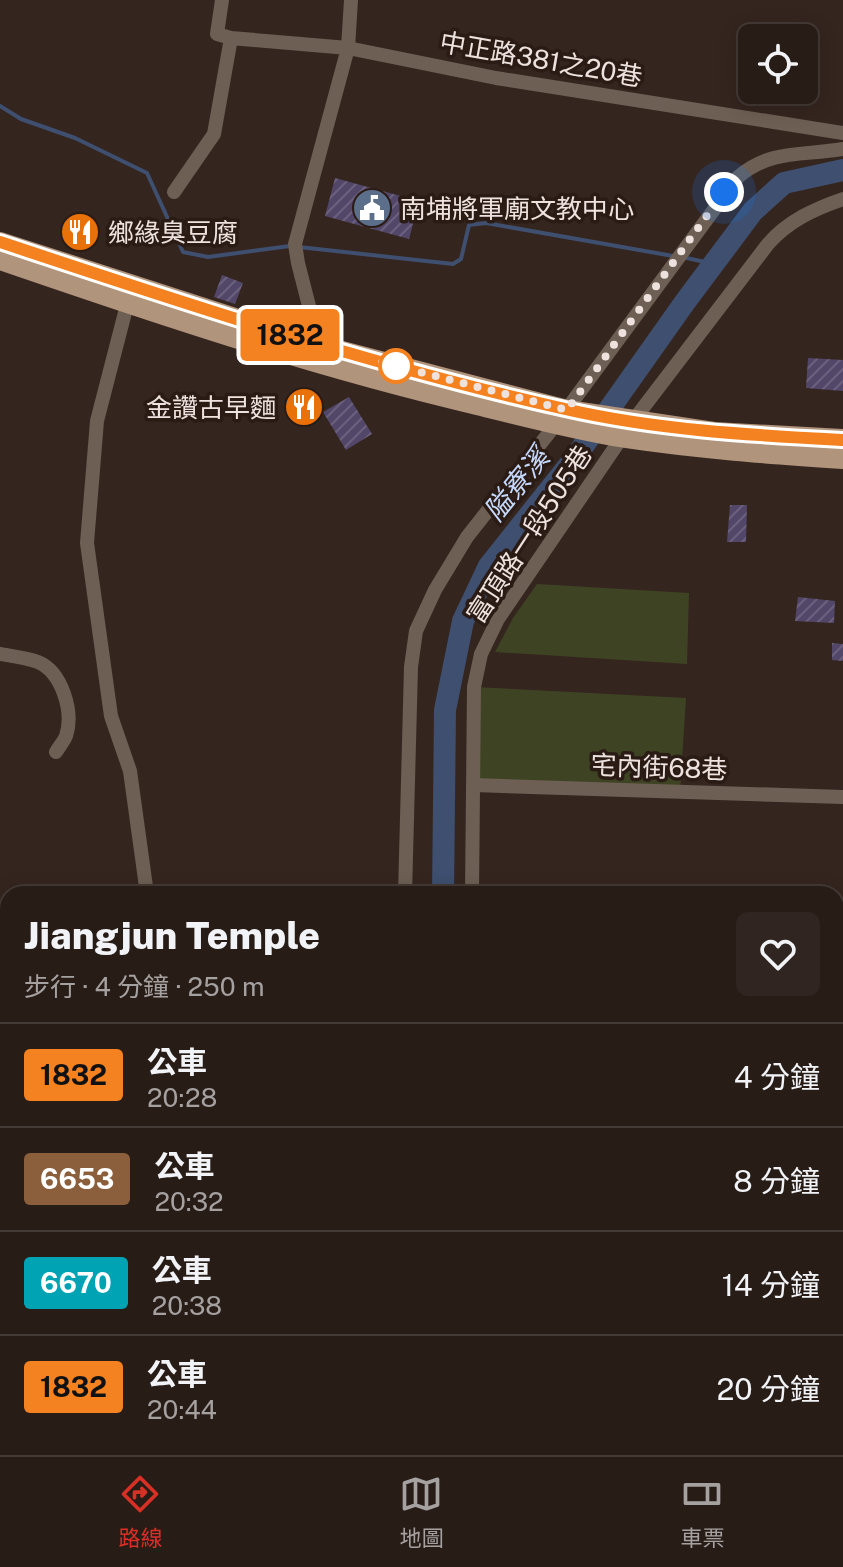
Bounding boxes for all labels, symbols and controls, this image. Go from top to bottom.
map controls [738,24,818,104]
button: locate [738,24,818,104]
street label: 中正路381之20巷 [437,26,645,92]
your location [704,172,744,212]
public building icon: 南埔將軍廟文教中心 [351,187,393,229]
place label: 南埔將軍廟文教中心 [400,193,634,224]
restaurant icon: 鄉緣臭豆腐 [59,211,101,253]
place label: 鄉緣臭豆腐 [108,217,238,248]
line badge: 1832 [234,309,346,361]
text: 1832 [256,318,324,351]
unlabelled marker [379,349,413,383]
restaurant icon: 金讚古早麵 [283,386,325,428]
place label: 金讚古早麵 [146,392,276,423]
water label: 隘寮溪 [477,438,558,527]
street label: 富頂路一段505巷 [460,440,598,628]
street label: 宅內街68巷 [590,749,728,785]
button: heart [736,912,820,996]
text: Jiangjun Temple [24,913,320,958]
text: 步行 · 4 分鐘 · 250 m [24,971,264,1002]
text: 公車 [147,1044,207,1080]
text: 1832 [40,1058,107,1091]
text: 4 分鐘 [734,1059,820,1095]
text: 20:28 [147,1082,217,1113]
text: 公車 [154,1148,214,1184]
text: 6653 [40,1162,114,1195]
text: 8 分鐘 [733,1163,820,1199]
text: 20:32 [154,1186,224,1217]
text: 公車 [152,1252,212,1288]
text: 6670 [40,1266,112,1299]
text: 14 分鐘 [722,1267,820,1303]
text: 20:38 [152,1290,222,1321]
text: 公車 [147,1356,207,1392]
text: 1832 [40,1370,107,1403]
text: 20 分鐘 [716,1371,820,1407]
text: 20:44 [147,1394,217,1425]
tab: 路線 [118,1472,163,1552]
tab: 地圖 [399,1472,444,1552]
tab: 車票 [680,1472,725,1552]

